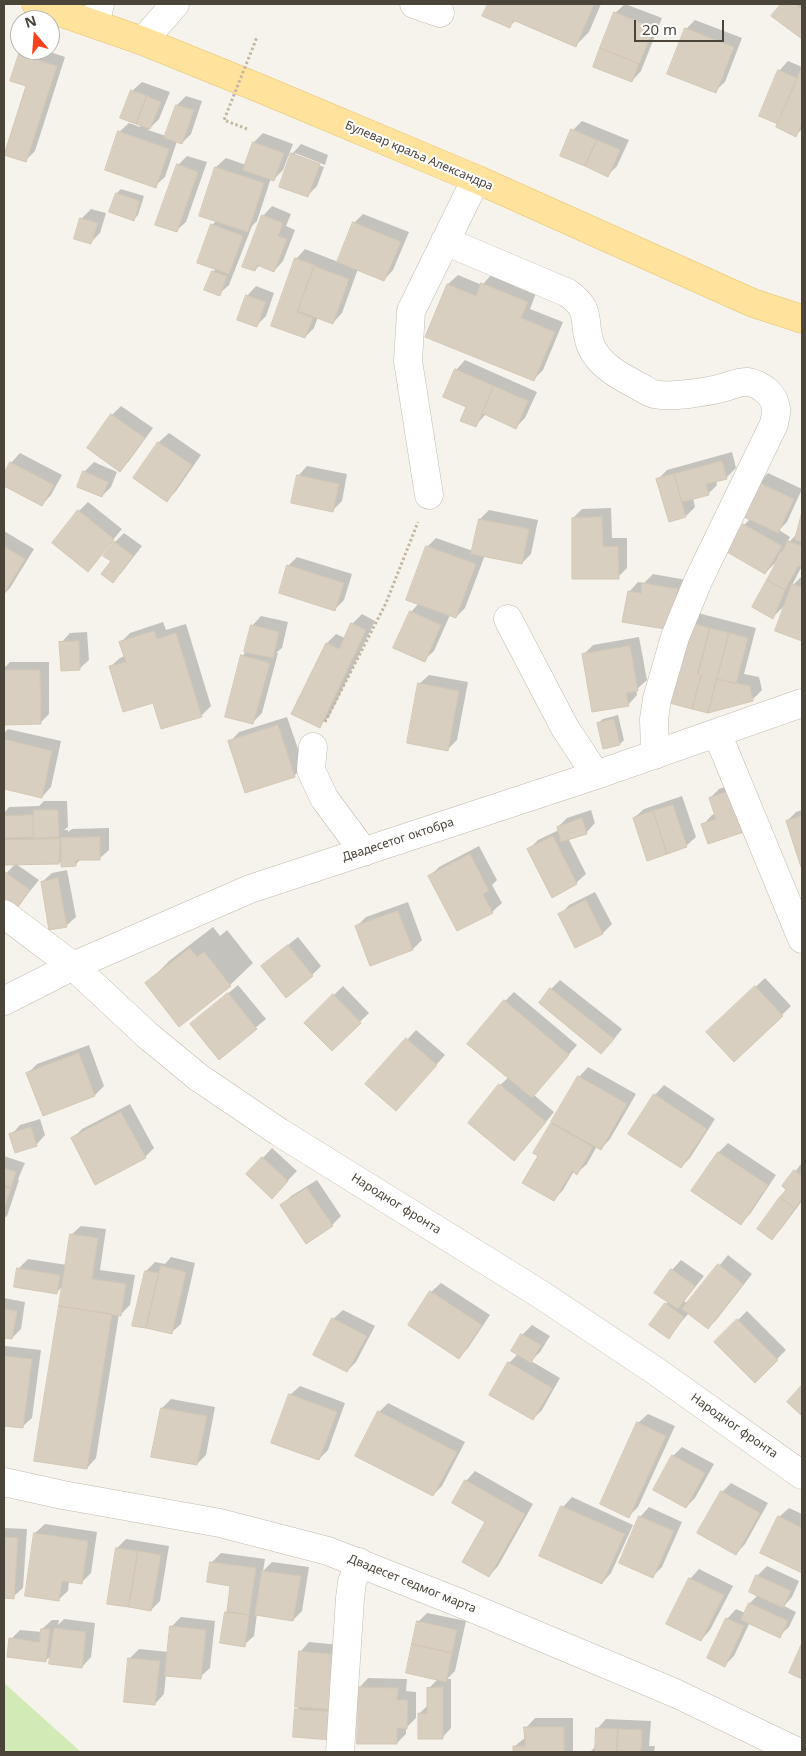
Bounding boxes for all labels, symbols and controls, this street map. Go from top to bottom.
north arrow [10,10,60,60]
text: N [22,10,39,32]
scale bar [636,10,726,42]
text: 20 m [642,19,677,39]
street label: Булевар краља Александра [343,118,495,194]
street label: Двадесетог октобра [340,815,456,865]
street label: Народног фронта [349,1171,443,1237]
street label: Народног фронта [688,1391,780,1461]
street label: Двадесет седмог марта [346,1552,478,1616]

